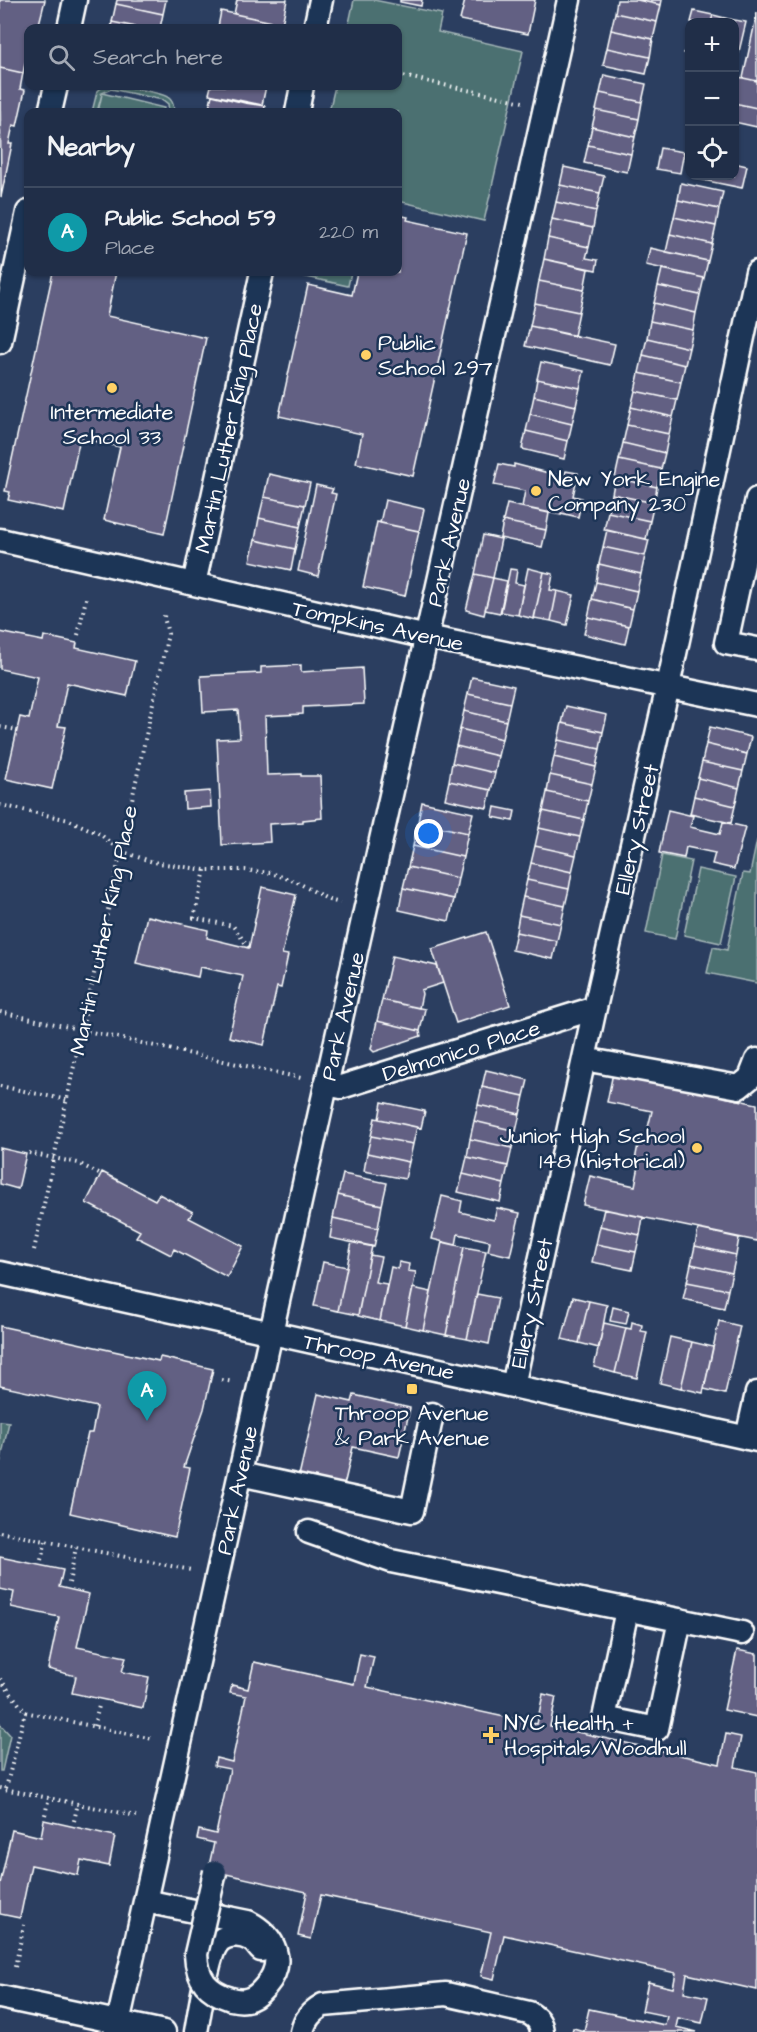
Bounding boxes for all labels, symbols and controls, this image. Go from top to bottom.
map controls [685,18,739,180]
button: + [685,18,739,72]
search box [24,24,402,90]
icon: search [45,41,78,74]
text: Search here [93,42,223,73]
button: − [685,72,739,126]
button: locate [685,126,739,180]
text: Nearby [48,129,135,165]
text: Public School 59 [105,203,276,234]
text: A [61,218,74,246]
text: 220 m [319,218,378,246]
text: Place [105,234,155,262]
street label: Martin Luther King Place [188,300,272,556]
place label: Public School 297 [378,328,493,384]
marker: Public School 297 [359,348,373,362]
marker: Intermediate School 33 [105,381,119,395]
place label: Intermediate School 33 [51,397,174,453]
place label: New York Engine Company 230 [548,464,721,521]
street label: Park Avenue [420,475,479,610]
marker: New York Engine Company 230 [529,484,543,498]
street label: Tompkins Avenue [289,593,466,660]
street label: Ellery Street [607,761,668,898]
street label: Martin Luther King Place [63,802,147,1058]
your location [414,819,443,848]
street label: Park Avenue [314,949,373,1084]
street label: Delmonico Place [379,1013,544,1090]
place label: Junior High School 148 (historical) [500,1121,685,1177]
marker: Junior High School 148 (historical) [690,1141,704,1155]
street label: Ellery Street [504,1235,562,1372]
street label: Throop Avenue [300,1326,457,1389]
pin: A [128,1372,166,1421]
marker: Throop Avenue & Park Avenue [405,1382,419,1396]
place label: Throop Avenue & Park Avenue [335,1398,489,1454]
street label: Park Avenue [209,1423,266,1558]
place label: NYC Health + Hospitals/Woodhull [504,1708,687,1764]
marker: NYC Health + Hospitals/Woodhull [482,1726,500,1744]

